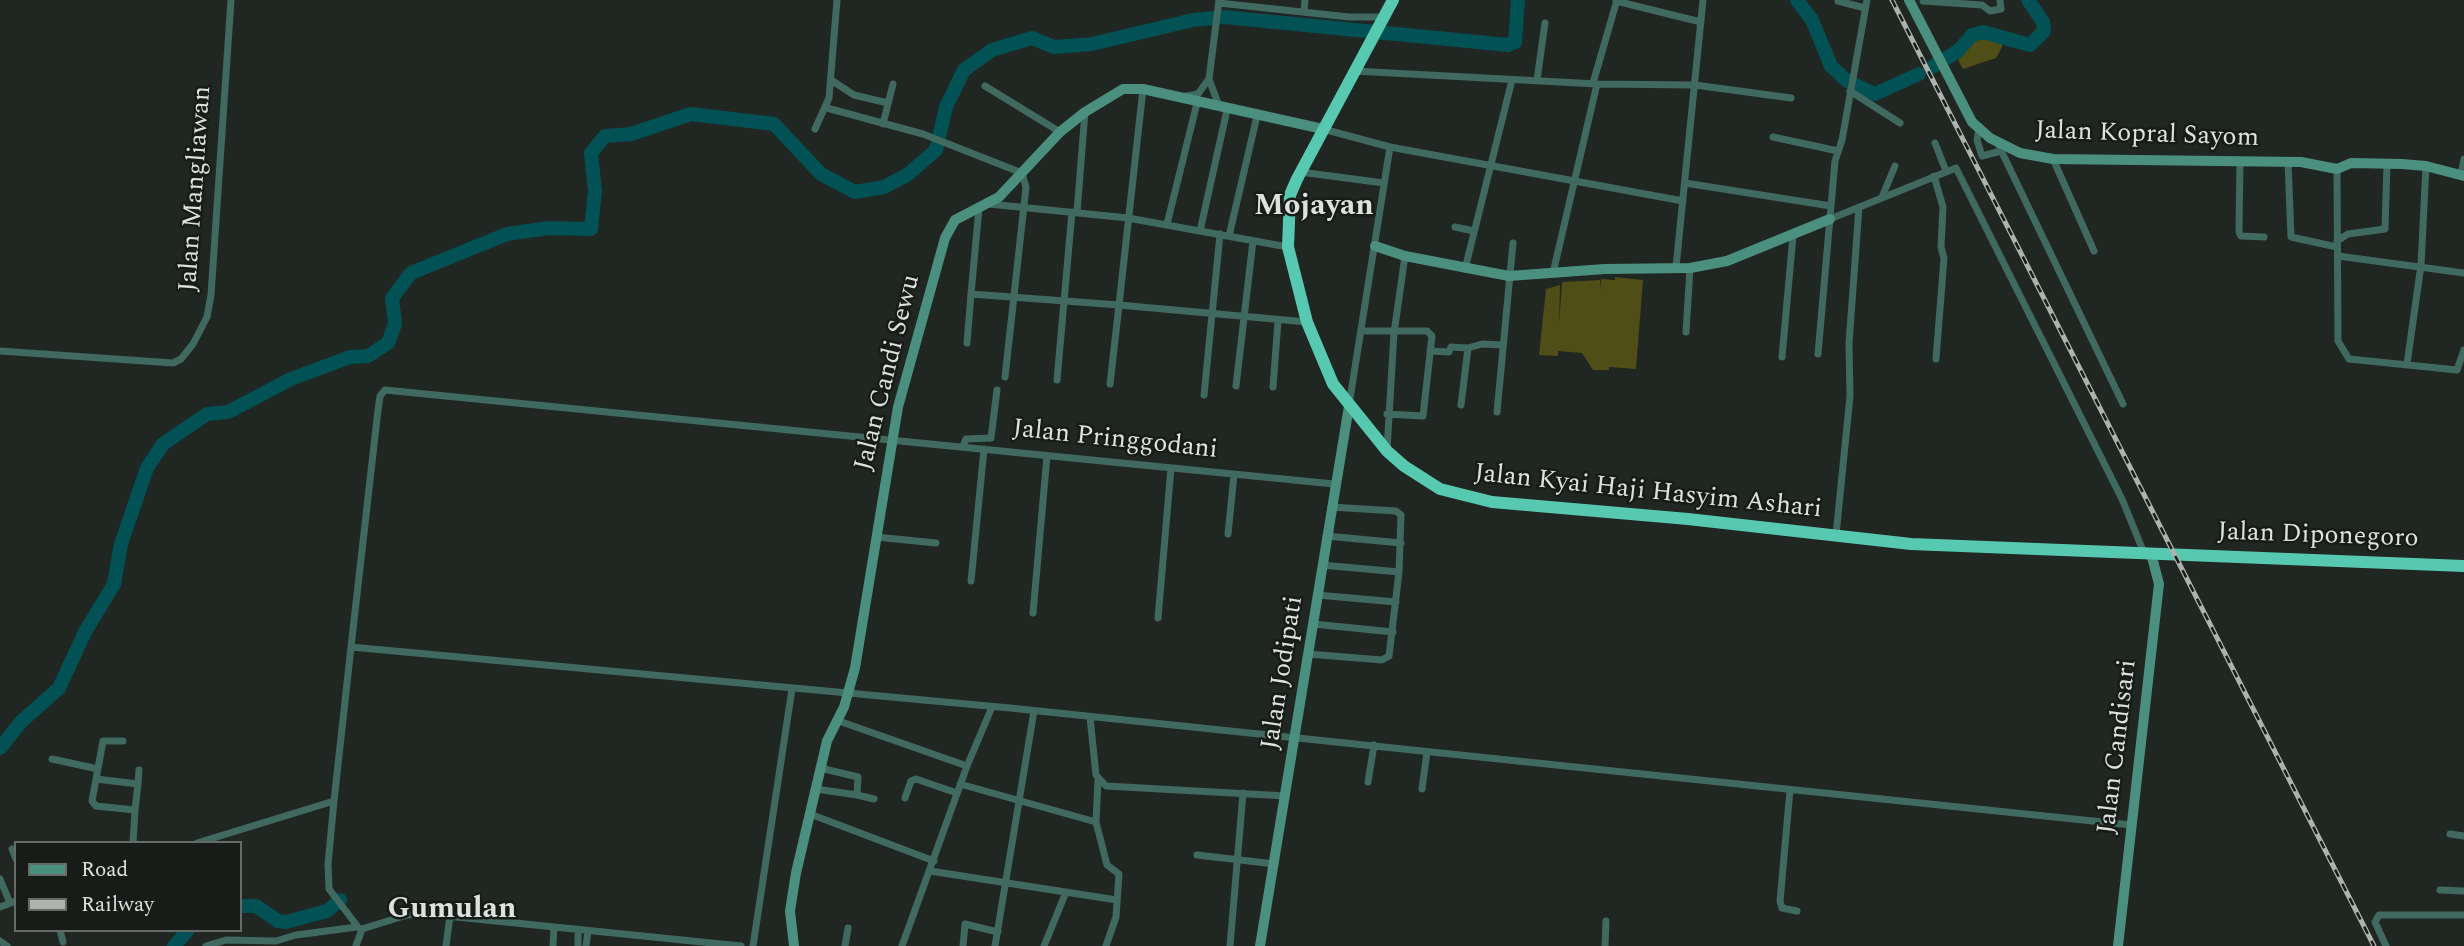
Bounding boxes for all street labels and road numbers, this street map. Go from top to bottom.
street label: Jalan Mangliawan [174,85,220,293]
street label: Jalan Kopral Sayom [2035,117,2259,155]
street label: Jalan Candi Sewu [850,272,928,474]
street label: Jalan Pringgodani [1011,415,1219,467]
street label: Jalan Kyai Haji Hasyim Ashari [1473,459,1823,527]
street label: Jalan Diponegoro [2217,518,2419,556]
street label: Jalan Jodipati [1256,594,1312,752]
street label: Jalan Candisari [2093,658,2145,836]

